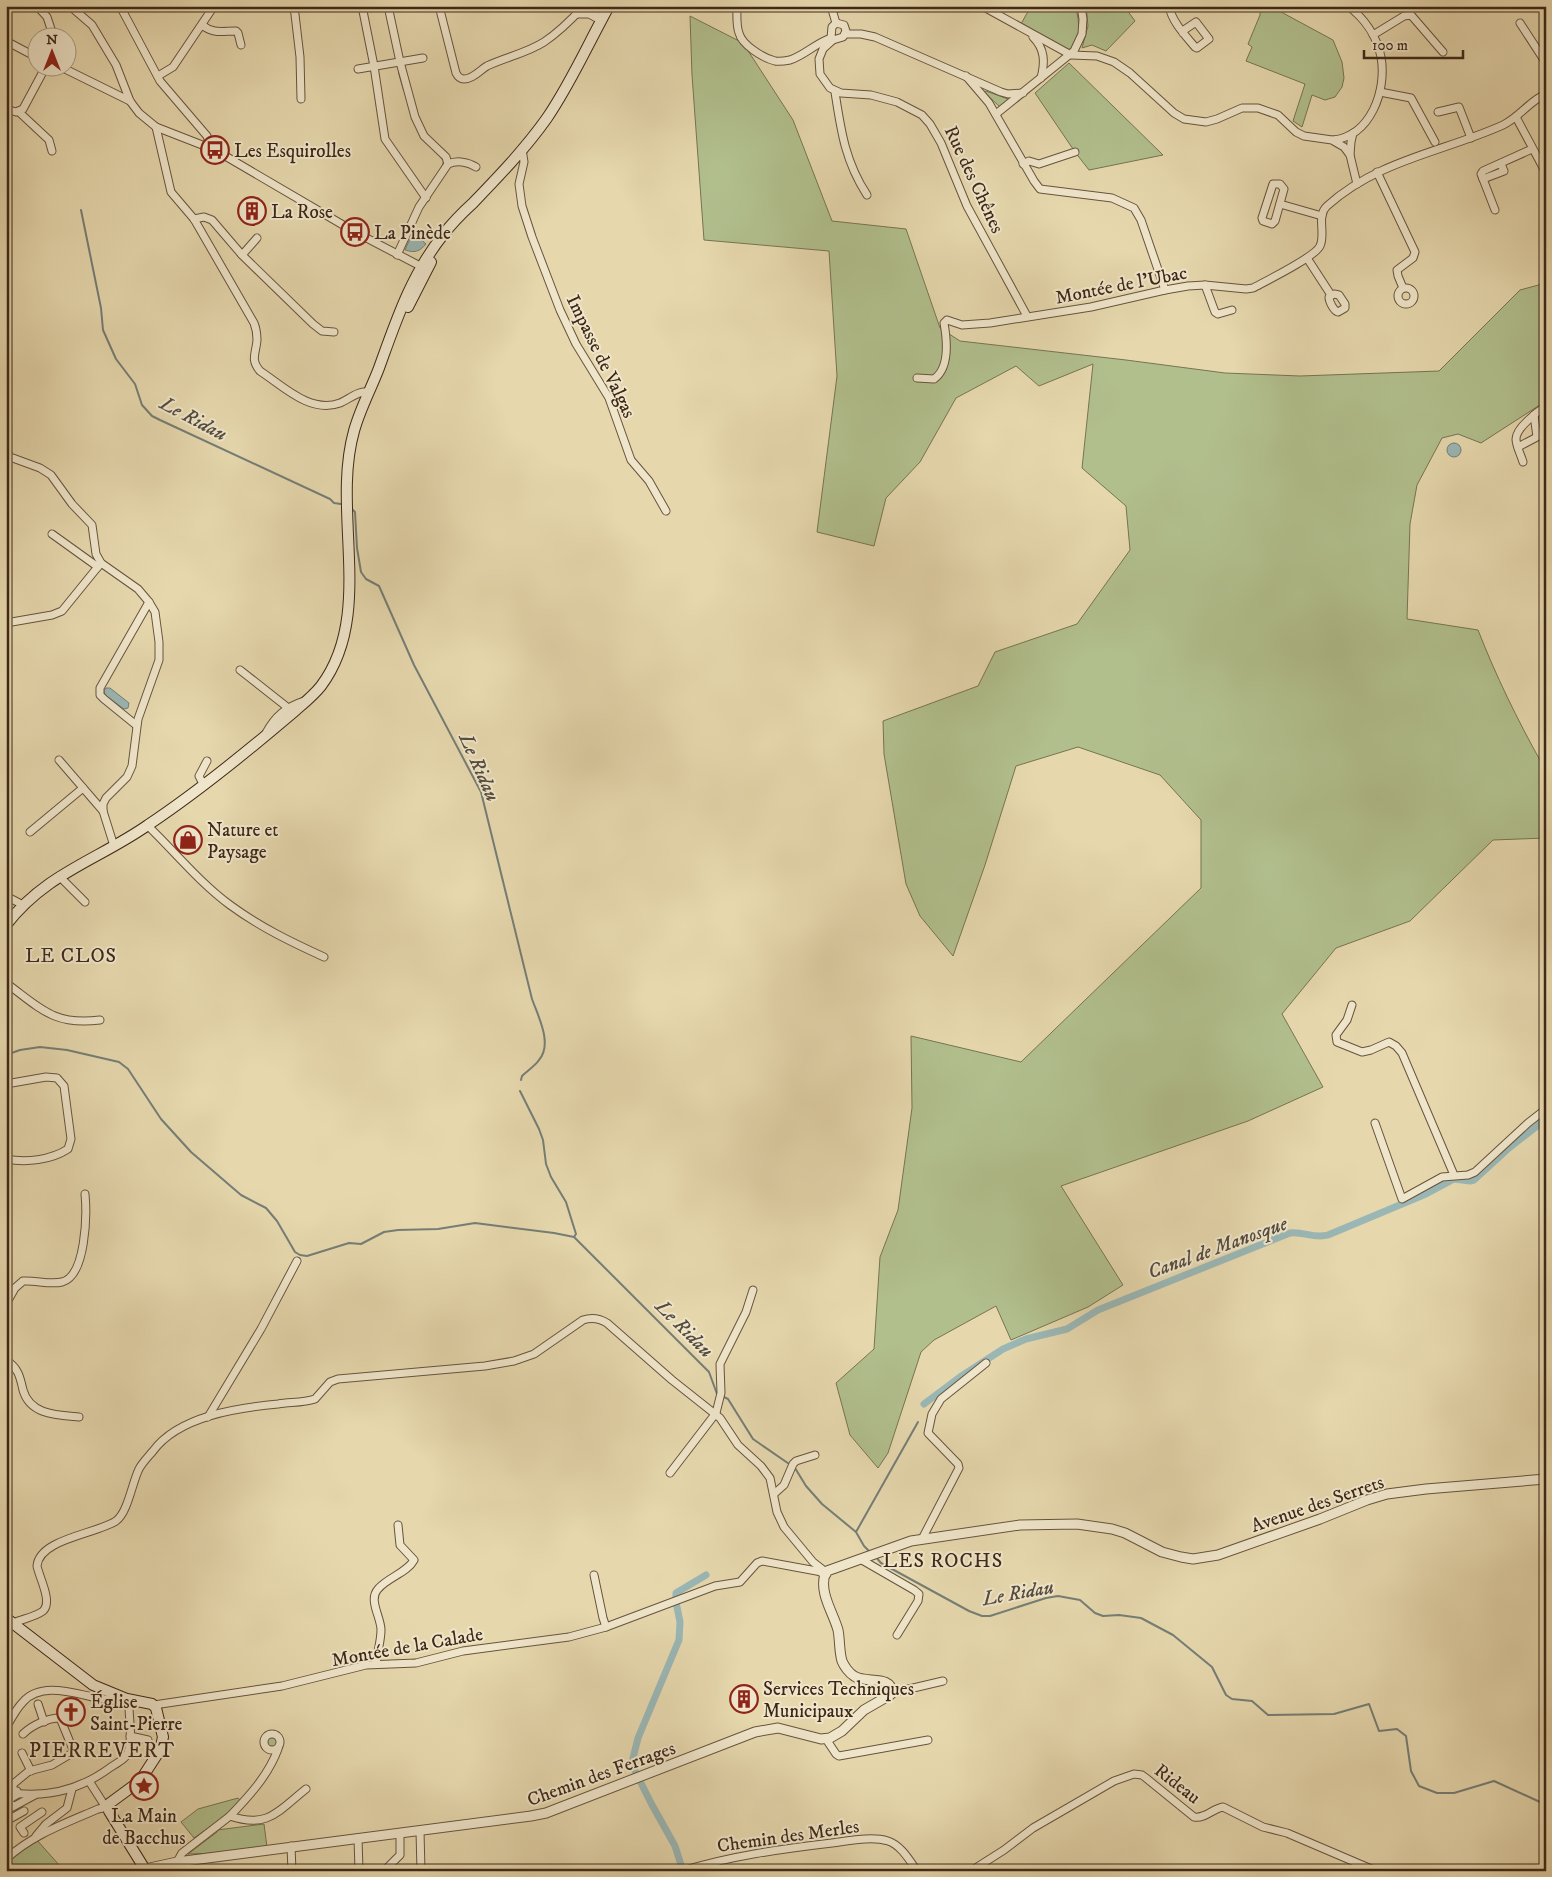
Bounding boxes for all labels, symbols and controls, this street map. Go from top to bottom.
north arrow [28,28,78,78]
scale bar [1364,28,1463,60]
text: N [46,31,58,49]
text: 100 m [1372,36,1408,55]
street label: Rue des Chênes [939,122,1009,237]
bus stop icon: Les Esquirolles [200,135,230,165]
place label: Les Esquirolles [234,140,351,164]
building icon: La Rose [237,196,267,226]
place label: La Rose [271,201,333,224]
bus stop icon: La Pinède [340,217,370,247]
place label: La Pinède [374,222,451,245]
street label: Montée de l'Ubac [1053,261,1189,310]
street label: Impasse de Valgas [561,291,640,422]
water label: Le Ridau [155,391,231,447]
water label: Le Ridau [452,729,505,806]
place label: Nature et Paysage [207,819,278,864]
shop icon: Nature et Paysage [173,825,203,855]
district label: LE CLOS [25,944,117,969]
water label: Canal de Manosque [1144,1211,1292,1285]
water label: Le Ridau [649,1294,718,1363]
street label: Avenue des Serrets [1248,1471,1387,1538]
district label: LES ROCHS [883,1549,1003,1574]
water label: Le Ridau [980,1575,1056,1612]
street label: Montée de la Calade [330,1623,485,1672]
place label: Services Techniques Municipaux [763,1678,914,1723]
building icon: Services Techniques Municipaux [729,1684,759,1714]
place label: Église Saint-Pierre [90,1690,182,1736]
church icon: Église Saint-Pierre [56,1697,86,1727]
street label: Chemin des Ferrages [524,1737,679,1812]
district label: PIERREVERT [29,1738,175,1764]
street label: Rideau [1149,1759,1205,1809]
place icon: La Main de Bacchus [129,1771,159,1801]
place label: La Main de Bacchus [102,1805,186,1850]
street label: Chemin des Merles [716,1815,861,1858]

